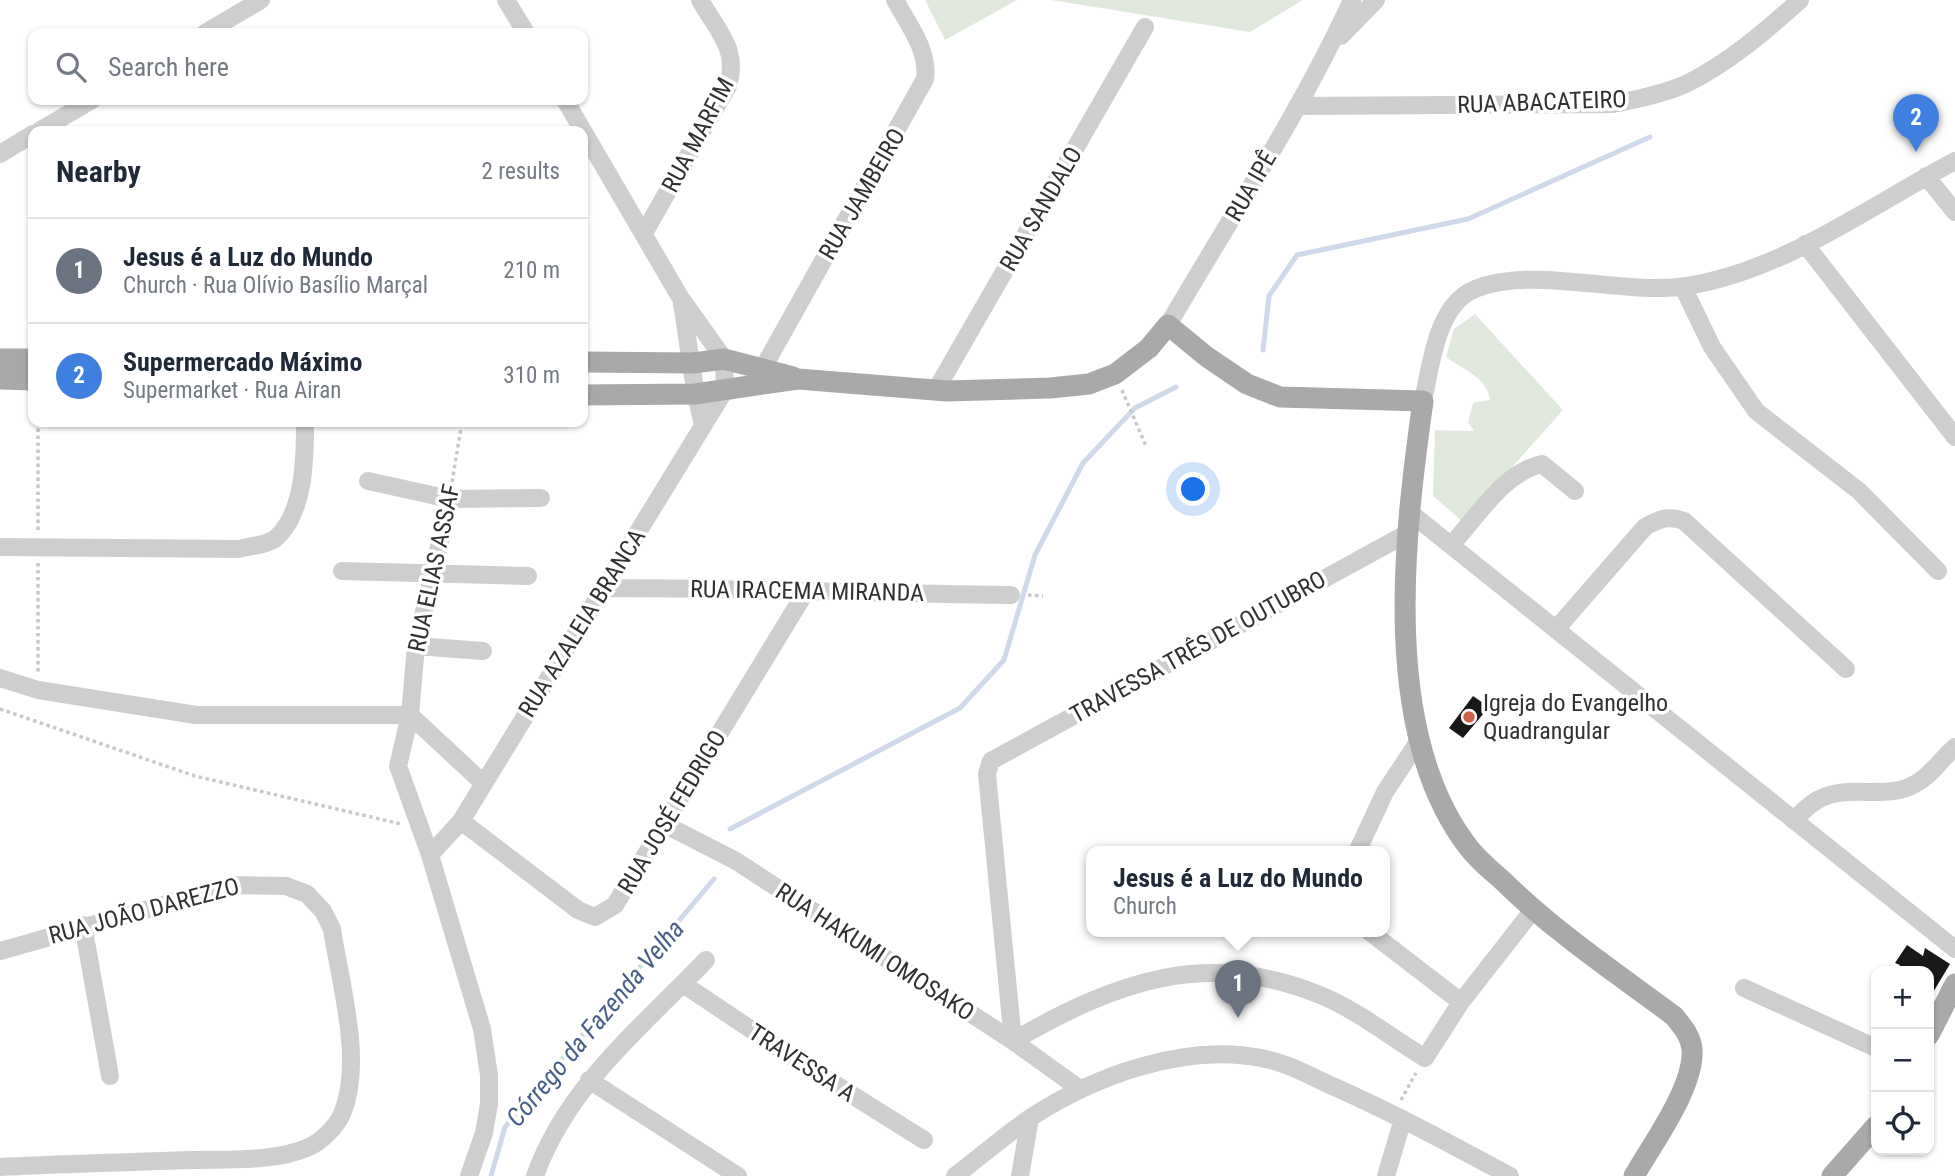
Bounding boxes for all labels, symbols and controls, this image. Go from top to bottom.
search box [28,28,588,105]
icon: search [52,48,90,86]
text: Search here [108,52,229,82]
street label: RUA MARFIM [656,73,740,197]
street label: RUA ABACATEIRO [1457,85,1627,119]
pin: 2 [1893,94,1939,152]
street label: RUA JAMBEIRO [813,123,911,265]
street label: RUA SANDALO [994,142,1088,276]
street label: RUA IPÊ [1220,146,1282,226]
text: Nearby [56,154,141,189]
text: 2 results [482,158,560,185]
text: Jesus é a Luz do Mundo [123,242,373,272]
text: 1 [73,257,85,284]
text: 210 m [503,257,560,284]
text: Church · Rua Olívio Basílio Marçal [123,272,428,299]
text: Supermercado Máximo [123,347,362,377]
text: 2 [73,362,85,389]
text: 310 m [503,362,560,389]
text: Supermarket · Rua Airan [123,377,341,404]
your location [1176,472,1210,506]
street label: RUA ELIAS ASSAF [403,482,465,654]
street label: RUA AZALEIA BRANCA [513,524,651,722]
street label: TRAVESSA TRÊS DE OUTUBRO [1065,565,1331,729]
street label: RUA IRACEMA MIRANDA [690,575,924,607]
place label: Igreja do Evangelho Quadrangular [1483,689,1668,745]
marker: Igreja do Evangelho Quadrangular [1461,709,1477,725]
street label: RUA JOSÉ FEDRIGO [612,725,732,899]
popup [1086,846,1390,937]
text: Jesus é a Luz do Mundo [1113,863,1363,893]
street label: RUA JOÃO DAREZZO [46,872,242,950]
street label: RUA HAKUMI OMOSAKO [771,877,979,1027]
text: Church [1113,893,1177,920]
water label: Córrego da Fazenda Velha [500,914,690,1132]
pin: 1 [1215,960,1261,1018]
map controls [1871,966,1934,1155]
button: + [1871,966,1934,1029]
street label: TRAVESSA A [743,1018,861,1108]
button: − [1871,1029,1934,1092]
button: locate [1871,1092,1934,1155]

